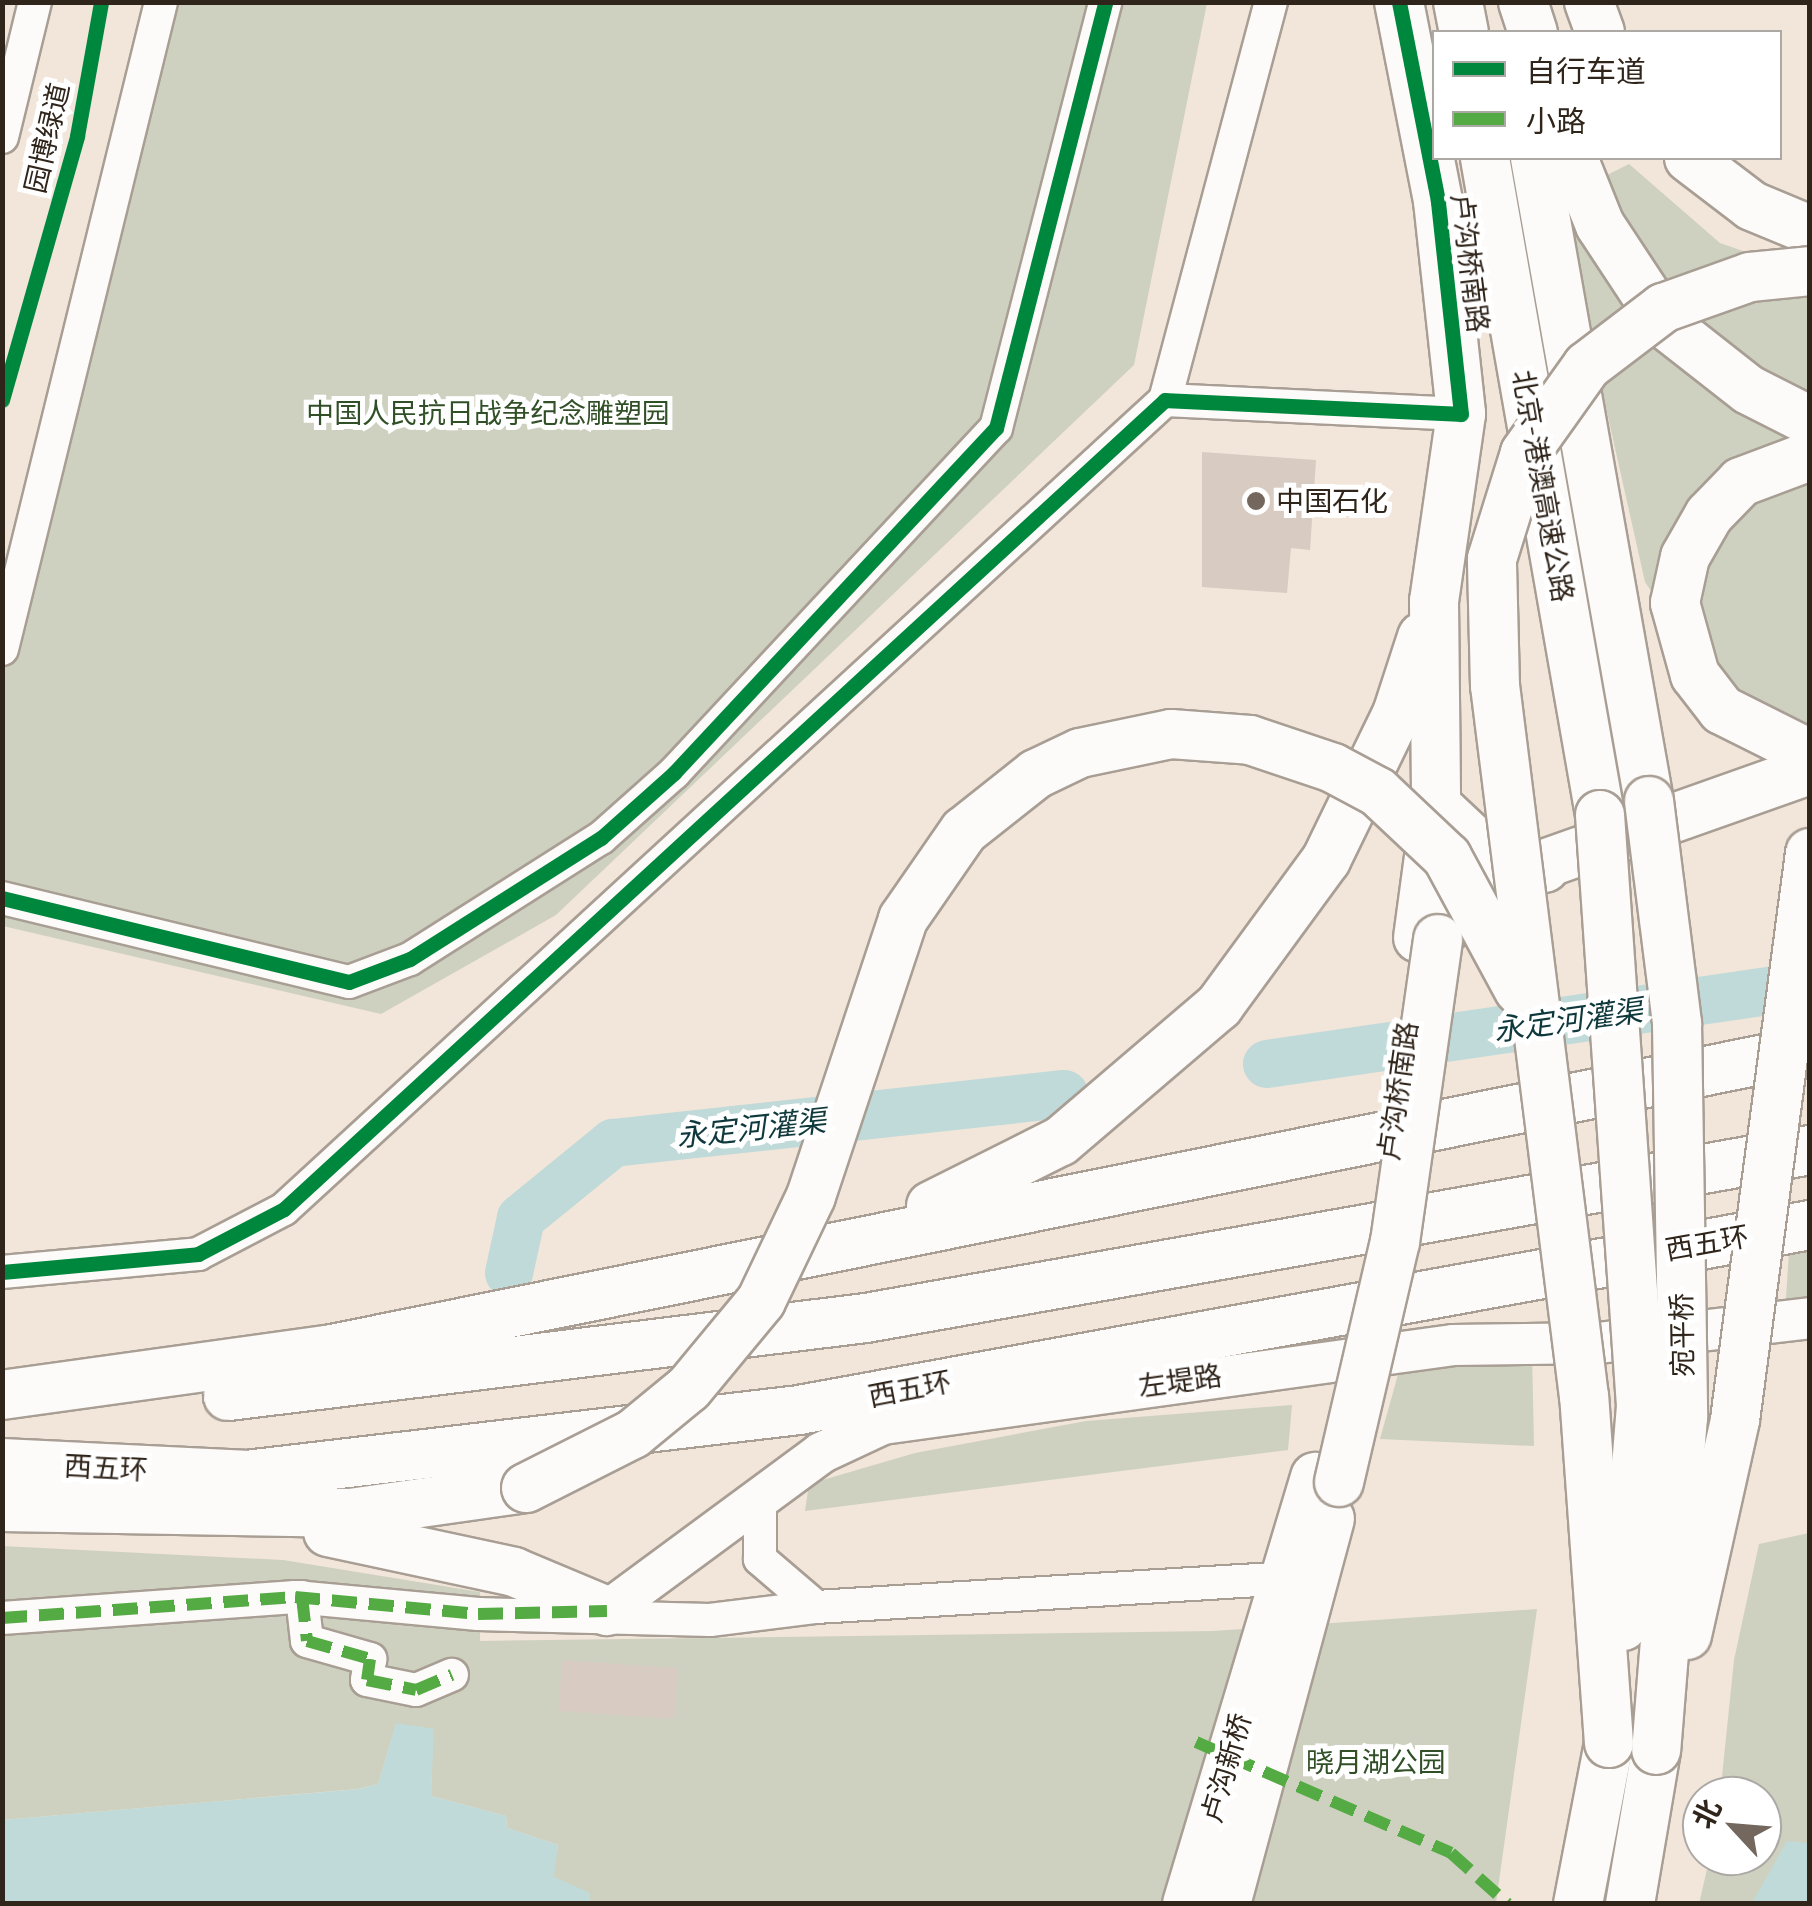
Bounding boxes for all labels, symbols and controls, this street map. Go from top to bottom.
legend [1432,30,1782,160]
text: 自行车道 [1526,52,1646,90]
street label: 园博绿道 [18,80,76,196]
text: 小路 [1526,102,1586,140]
street label: 卢沟桥南路 [1445,191,1495,335]
street label: 北京-港澳高速公路 [1506,367,1580,605]
park label: 中国人民抗日战争纪念雕塑园 [306,396,670,430]
place label: 中国石化 [1276,484,1388,518]
marker: 中国石化 [1245,490,1267,512]
water label: 永定河灌渠 [1491,992,1645,1048]
street label: 卢沟桥南路 [1372,1019,1424,1163]
water label: 永定河灌渠 [675,1102,827,1154]
street label: 西五环 [1663,1219,1751,1267]
street label: 宛平桥 [1664,1293,1700,1377]
street label: 左堤路 [1136,1359,1224,1403]
street label: 西五环 [866,1364,954,1414]
street label: 西五环 [63,1449,149,1487]
street label: 卢沟新桥 [1194,1710,1258,1826]
park label: 晓月湖公园 [1306,1745,1446,1779]
north arrow [1682,1776,1782,1876]
text: 北 [1685,1793,1728,1834]

